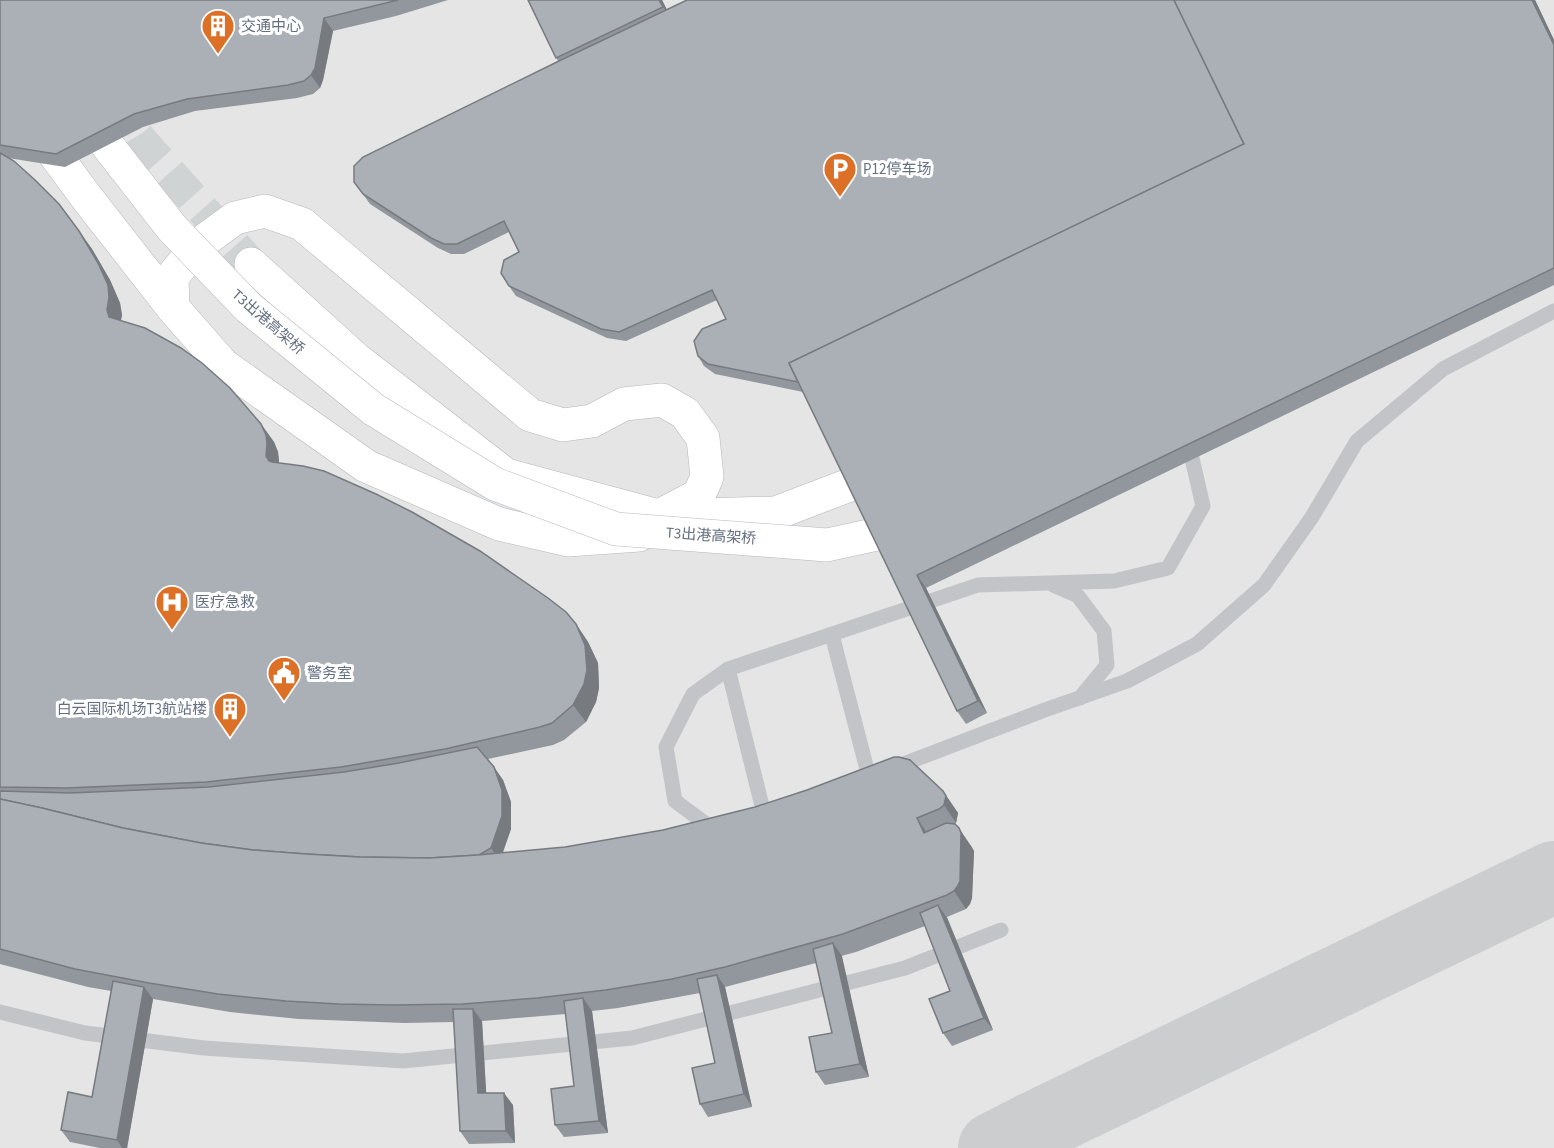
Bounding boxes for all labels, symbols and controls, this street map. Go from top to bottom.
building icon: 交通中心 [200,8,236,55]
place label: 交通中心 [241,16,301,37]
parking icon: P12停车场 [822,151,858,198]
place label: P12停车场 [863,159,931,180]
street label: T3出港高架桥 [227,284,309,360]
street label: T3出港高架桥 [665,522,757,550]
hospital icon: 医疗急救 [154,584,190,631]
place label: 医疗急救 [195,592,255,613]
public building icon: 警务室 [266,655,302,702]
place label: 警务室 [307,663,352,684]
building icon: 白云国际机场T3航站楼 [212,691,248,738]
place label: 白云国际机场T3航站楼 [57,699,207,720]

